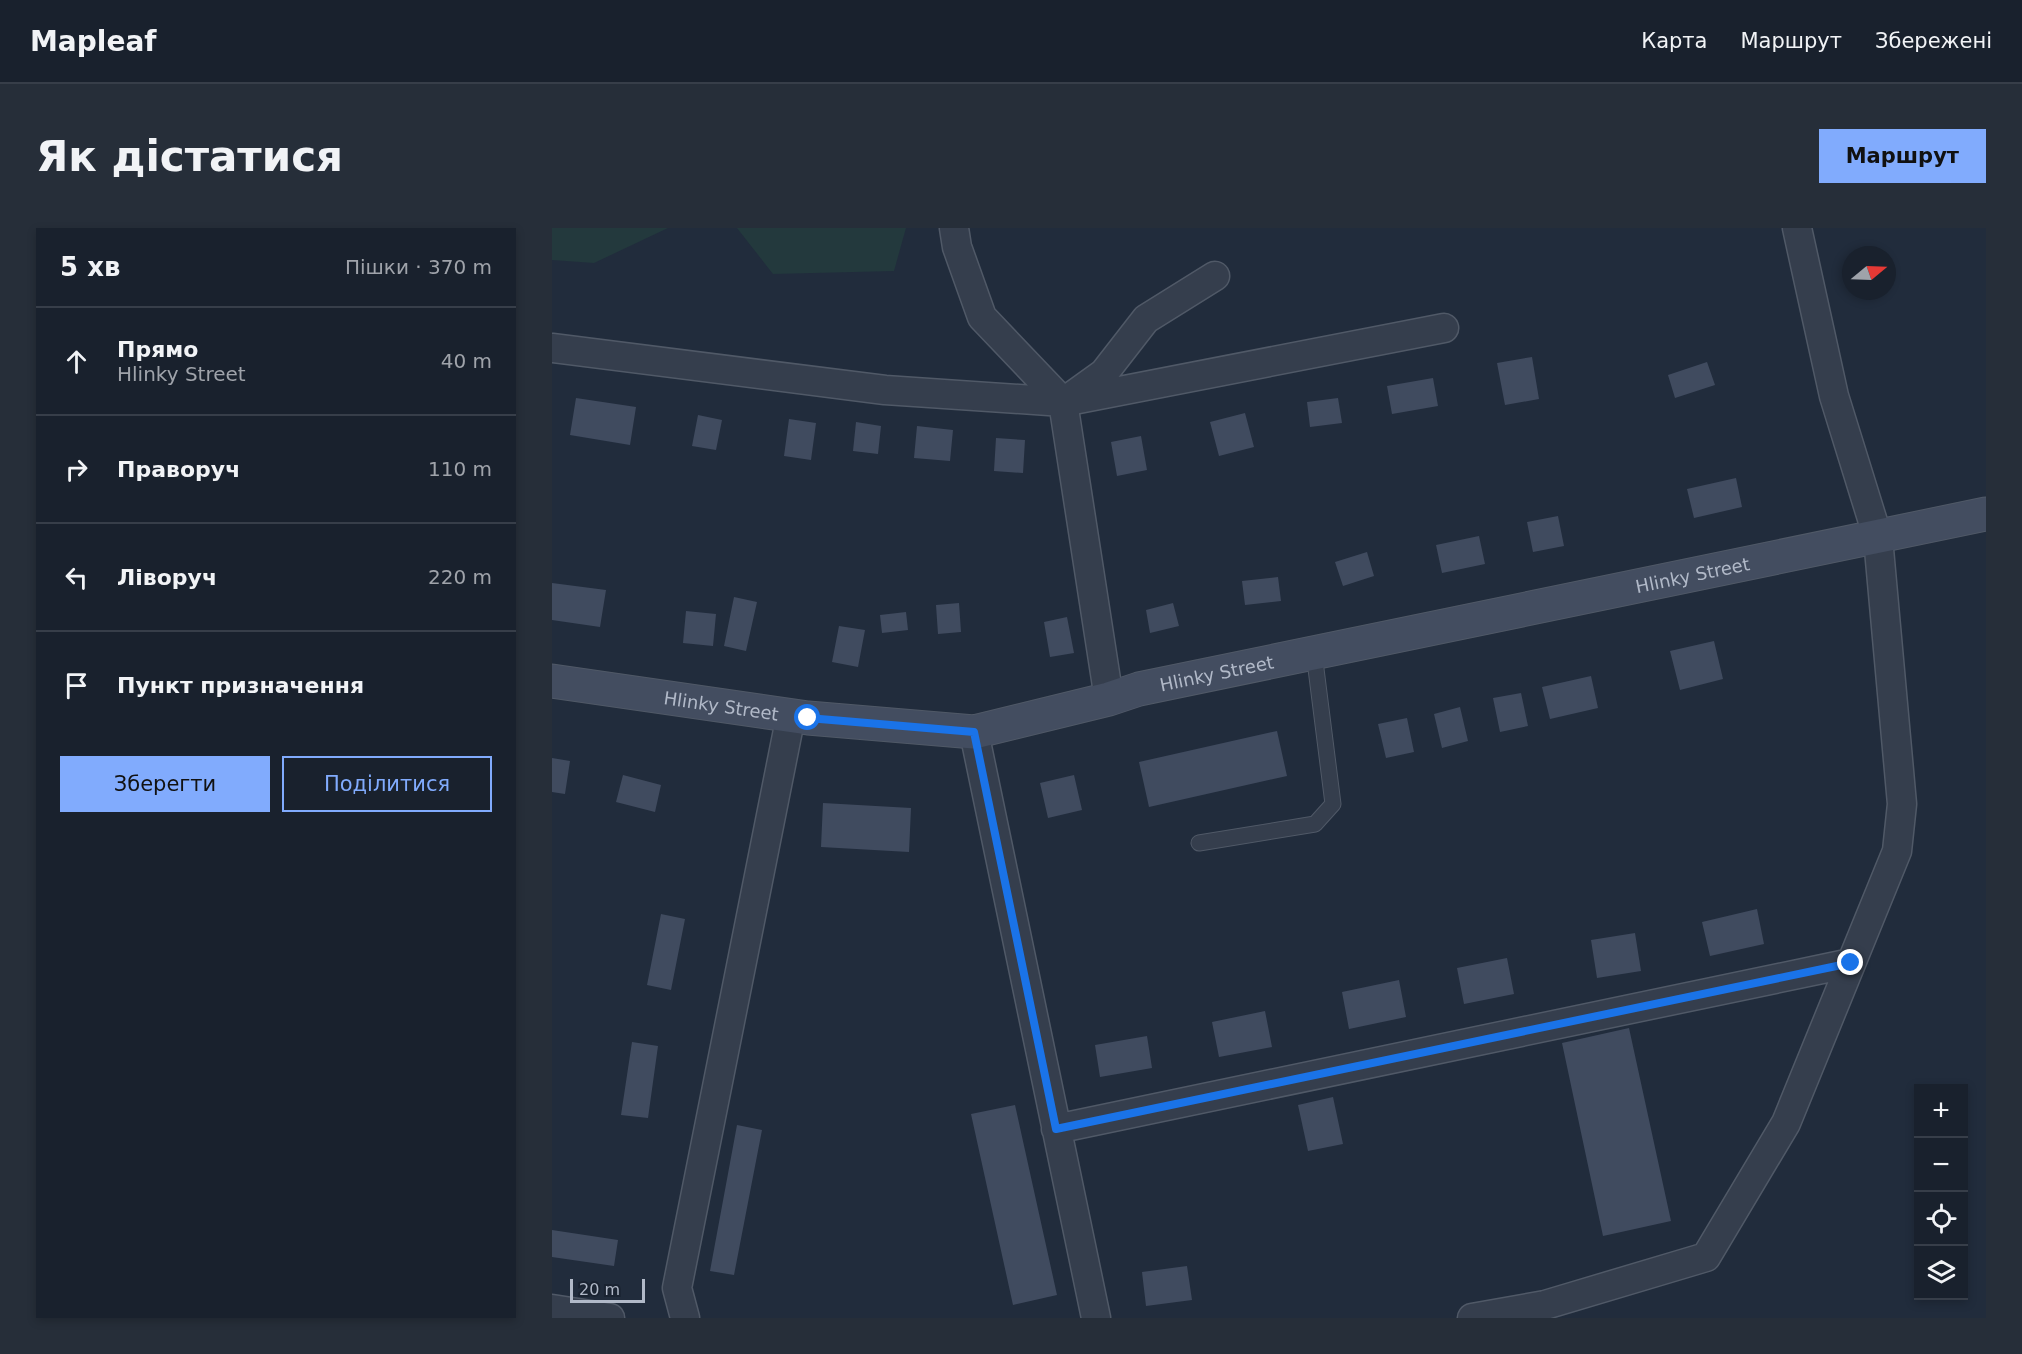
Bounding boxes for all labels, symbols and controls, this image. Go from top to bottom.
text: Mapleaf [30,25,156,58]
text: Карта [1641,29,1707,53]
text: Маршрут [1740,29,1842,53]
text: Збережені [1875,29,1992,53]
button: Маршрут [1819,129,1986,183]
text: Як дістатися [36,132,343,181]
north arrow [1842,246,1896,300]
text: 5 хв [60,252,120,282]
text: Пішки · 370 m [345,255,492,279]
text: Прямо [117,337,198,362]
icon: ahead [60,345,93,378]
text: 40 m [441,349,492,373]
text: Hlinky Street [117,362,246,386]
icon: right [60,453,93,486]
text: Праворуч [117,457,240,482]
text: 110 m [428,457,492,481]
street label: Hlinky Street [1634,553,1751,597]
icon: left [60,561,93,594]
text: Ліворуч [117,565,217,590]
text: 220 m [428,565,492,589]
street label: Hlinky Street [1158,651,1275,695]
icon: arrive [60,669,93,702]
text: Пункт призначення [117,673,364,698]
street label: Hlinky Street [662,687,780,724]
route start [794,704,820,730]
button: Зберегти [60,756,270,812]
button: Поділитися [282,756,492,812]
route end [1837,949,1863,975]
map controls [1914,1084,1968,1300]
button: + [1914,1084,1968,1138]
button: − [1914,1138,1968,1192]
button: locate [1914,1192,1968,1246]
button: layers [1914,1246,1968,1300]
scale bar [570,1276,645,1304]
text: 20 m [579,1280,620,1299]

